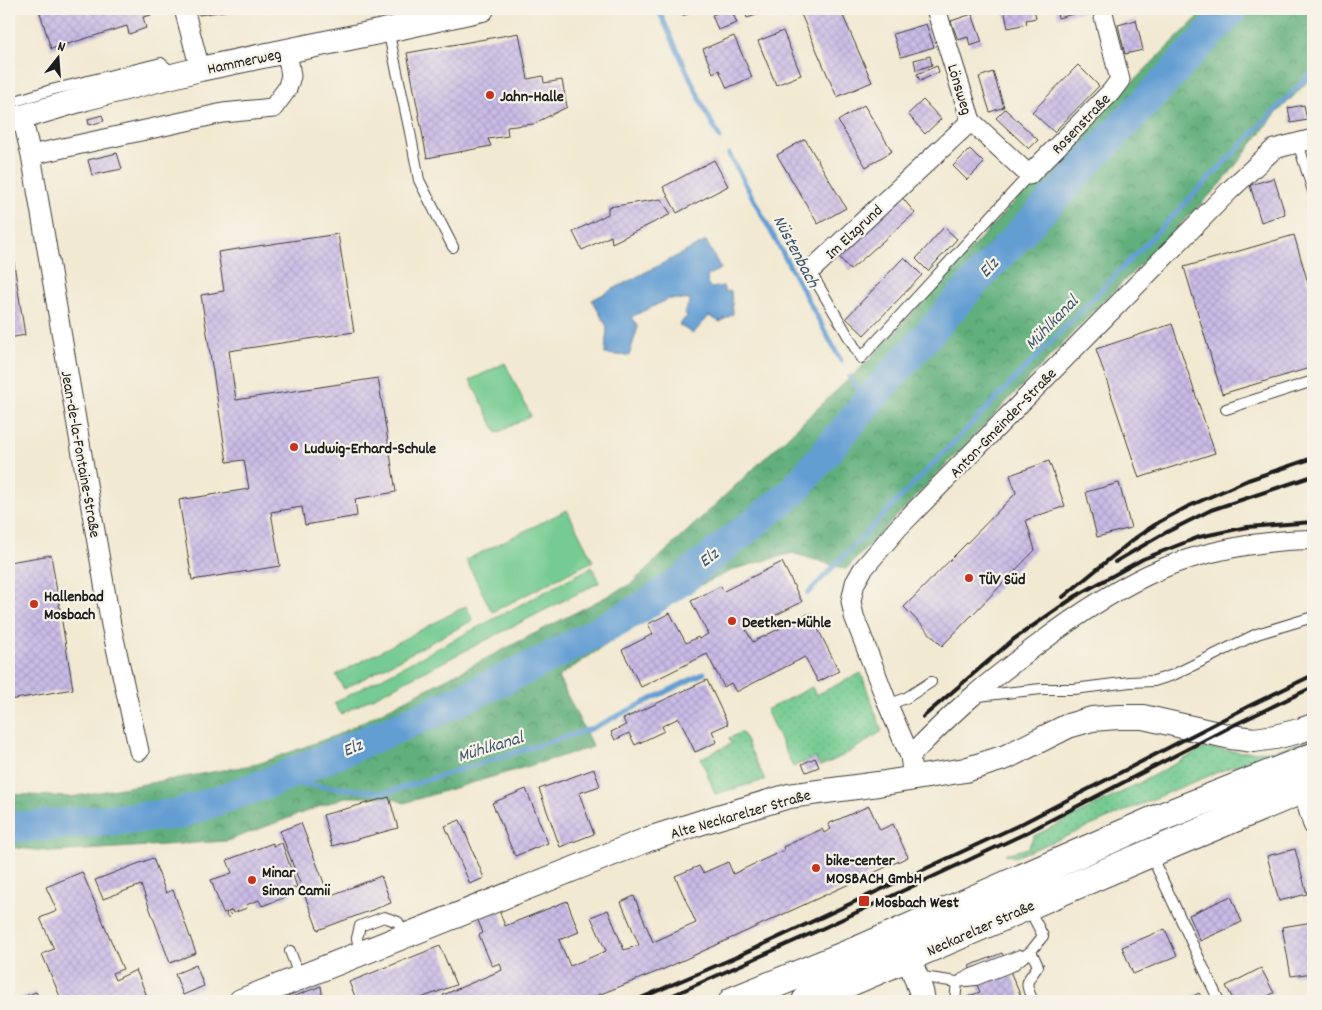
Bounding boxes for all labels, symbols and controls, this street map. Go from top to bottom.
north arrow [32,32,82,82]
text: N [55,37,68,58]
street label: Hammerweg [205,43,284,81]
street label: Lönsweg [940,61,977,118]
place label: Jahn-Halle [500,86,564,109]
marker: Jahn-Halle [484,89,496,101]
street label: Rosenstraße [1047,89,1117,160]
street label: Im Elzgrund [821,200,889,266]
water label: Nüstenbach [765,212,825,294]
water label: Elz [974,252,1006,284]
water label: Mühlkanal [1020,289,1086,357]
street label: Anton-Gmeinder-Straße [945,363,1063,484]
street label: Jean-de-la-Fontaine-Straße [54,369,106,540]
place label: Ludwig-Erhard-Schule [304,438,436,461]
marker: Ludwig-Erhard-Schule [288,441,300,453]
water label: Elz [694,543,726,575]
place label: TÜV Süd [979,569,1025,592]
marker: TÜV Süd [963,572,975,584]
place label: Hallenbad Mosbach [44,586,104,627]
marker: Hallenbad Mosbach [28,598,40,610]
place label: Deetken-Mühle [742,612,831,635]
marker: Deetken-Mühle [726,615,738,627]
water label: Mühlkanal [455,726,528,770]
water label: Elz [339,734,368,765]
street label: Alte Neckarelzer Straße [668,784,814,846]
place label: bike-center MOSBACH GmbH [826,850,922,891]
place label: Minar Sinan Camii [262,862,330,903]
marker: bike-center MOSBACH GmbH [810,862,822,874]
marker: Minar Sinan Camii [246,874,258,886]
place label: Mosbach West [875,892,959,915]
marker: Mosbach West [857,894,871,908]
street label: Neckarelzer Straße [923,895,1039,963]

